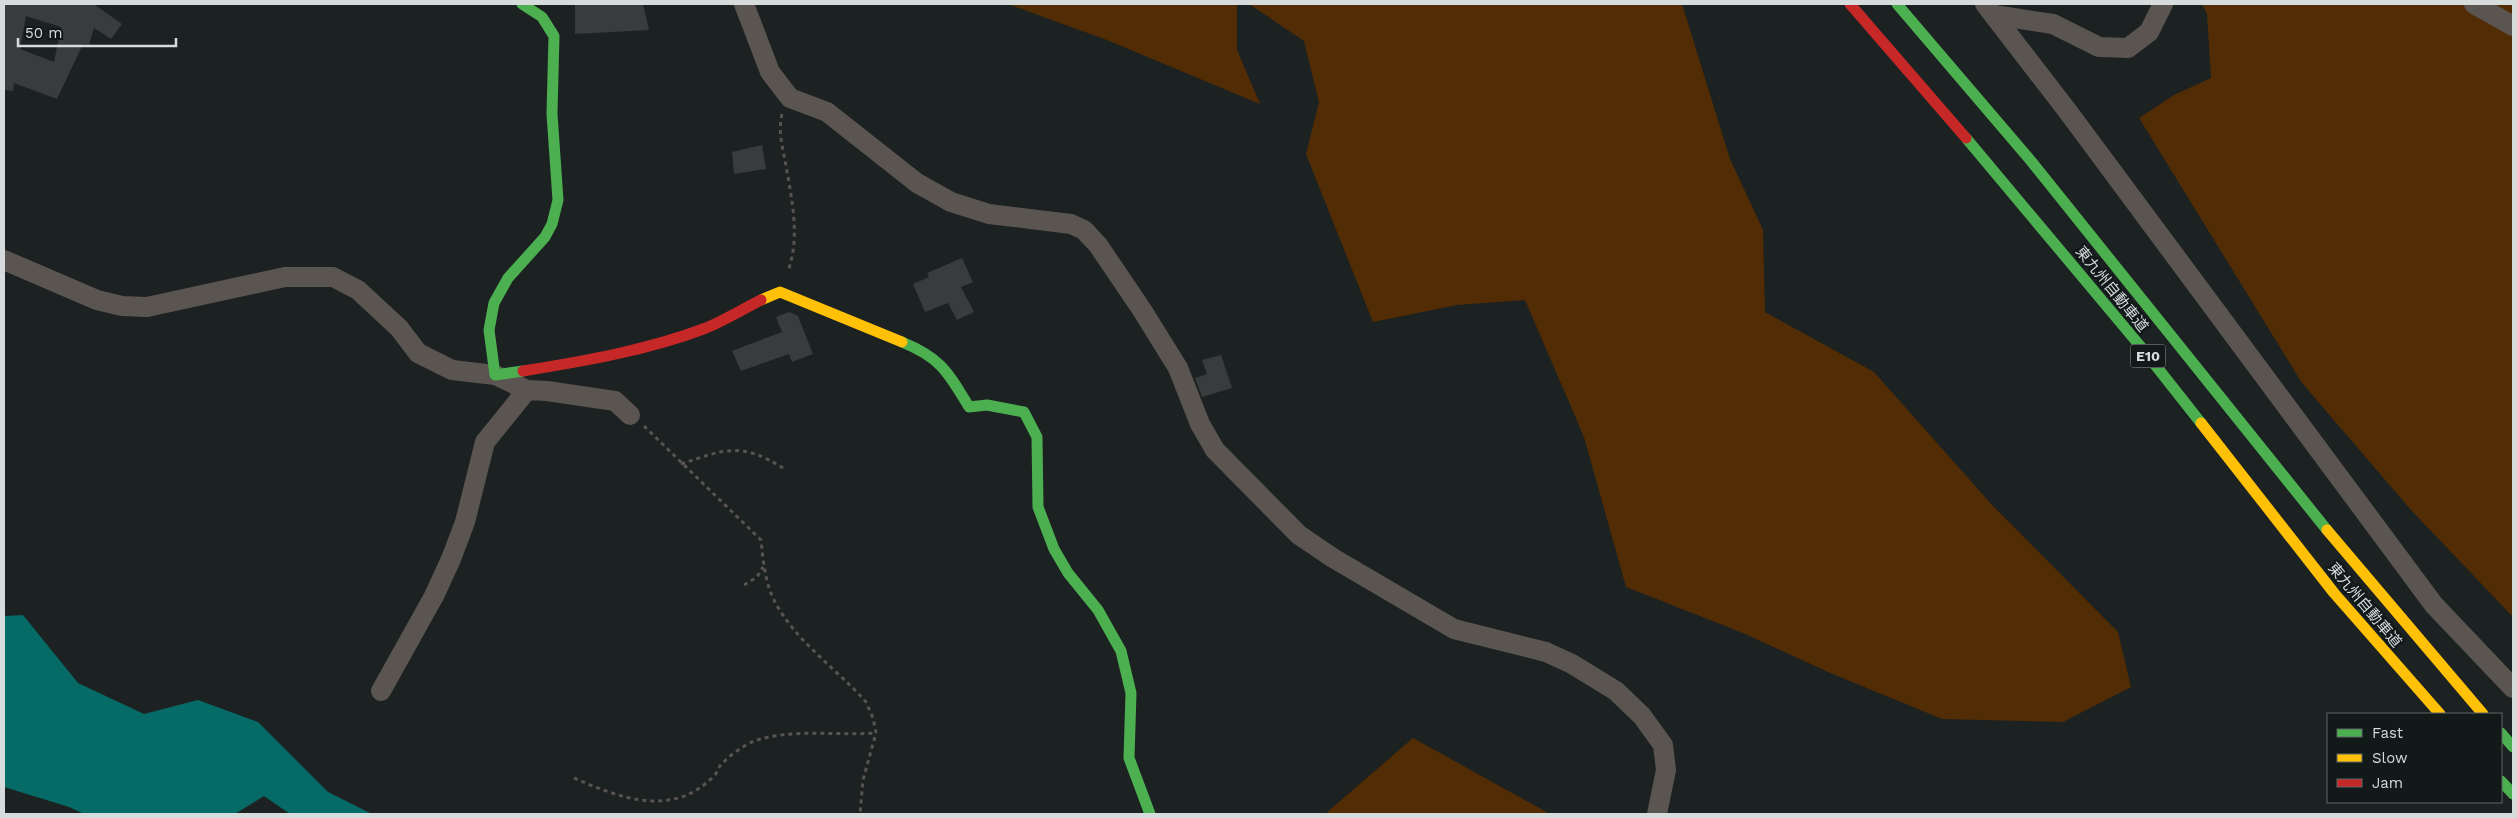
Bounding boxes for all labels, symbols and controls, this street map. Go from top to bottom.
scale bar [18,15,175,47]
text: 50 m [25,24,62,42]
street label: 東九州自動車道 [2072,243,2152,335]
road number: E10 [2130,344,2166,368]
street label: 東九州自動車道 [2324,559,2406,651]
legend [2327,713,2502,803]
text: Fast [2372,724,2404,742]
text: Slow [2372,749,2408,767]
text: Jam [2372,774,2403,792]

